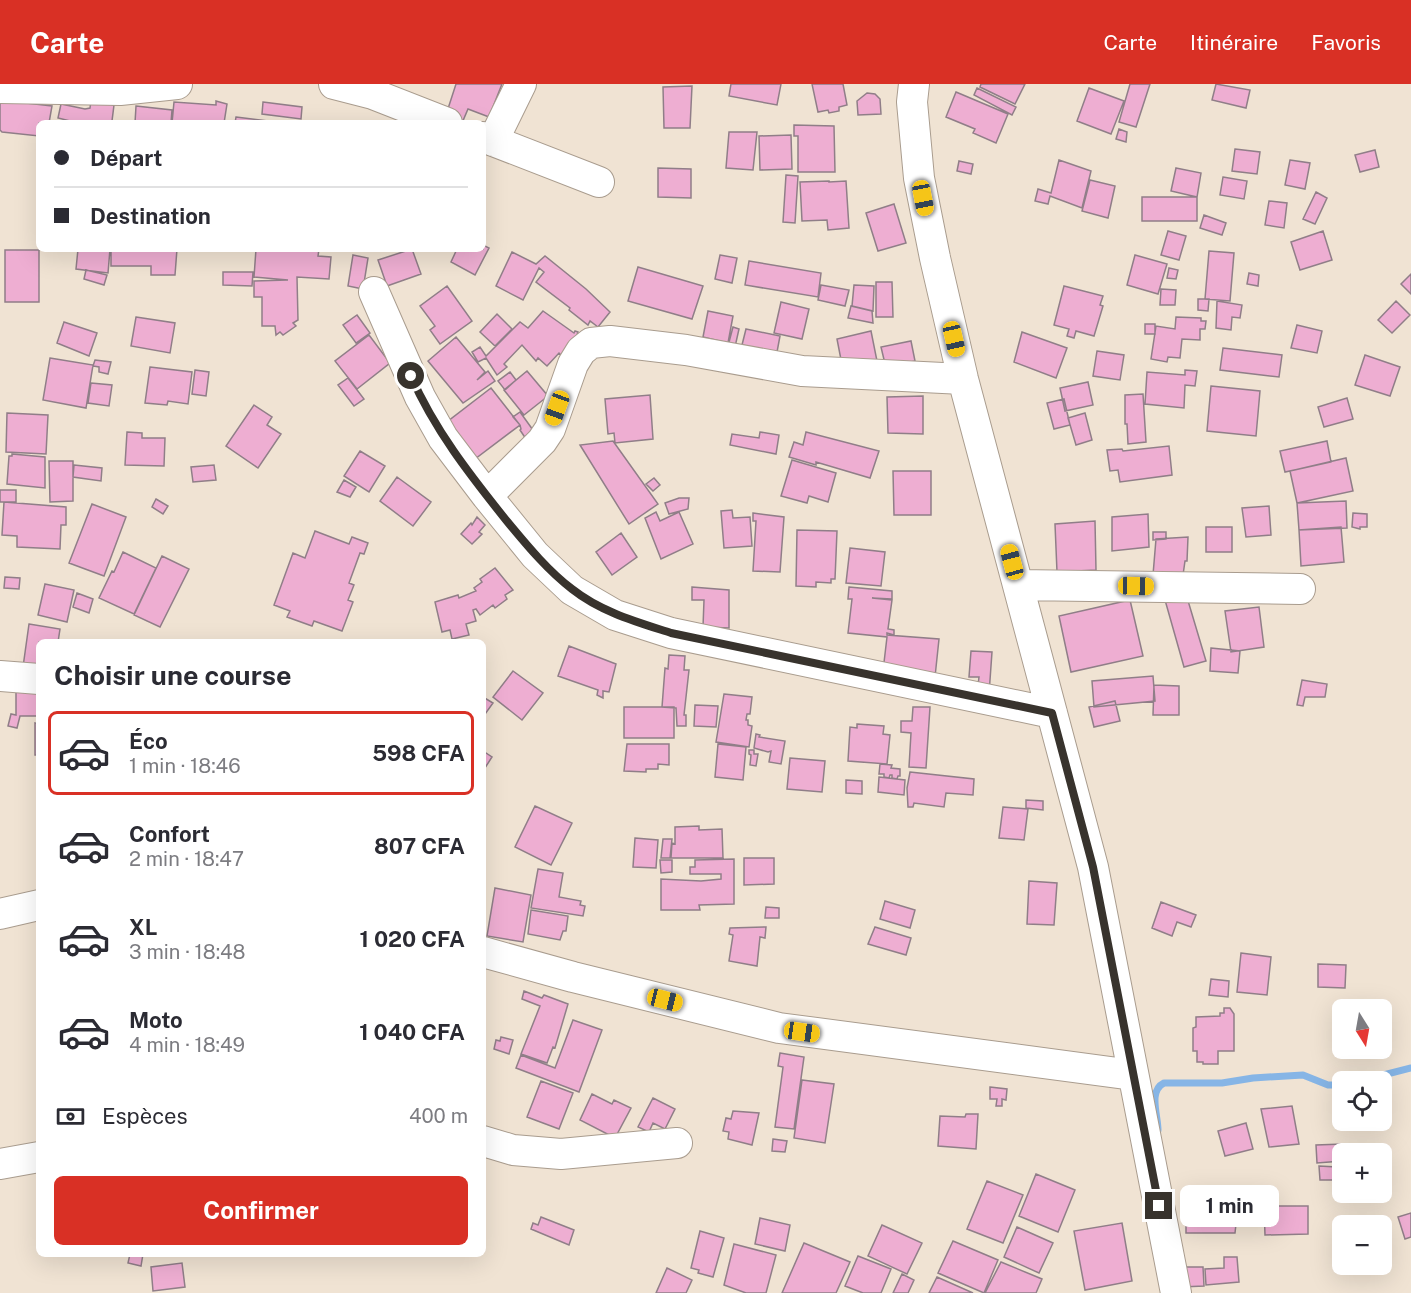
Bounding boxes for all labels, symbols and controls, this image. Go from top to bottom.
text: Carte [30,26,104,59]
text: Carte [1103,30,1157,55]
text: Itinéraire [1190,30,1278,55]
text: Favoris [1311,30,1381,55]
text: Départ [90,145,162,171]
car [911,179,935,217]
text: Destination [90,203,211,229]
car [941,319,967,359]
route start [397,362,424,389]
car [542,388,572,428]
car [999,542,1025,582]
car [1118,577,1154,595]
text: Choisir une course [54,659,292,691]
icon: car [57,726,111,780]
text: Éco [129,728,168,754]
text: 598 CFA [372,740,465,766]
text: 1 min · 18:46 [129,754,241,778]
icon: car [57,819,111,873]
text: Confort [129,821,210,847]
text: 807 CFA [374,833,465,859]
text: 2 min · 18:47 [129,847,244,871]
icon: car [57,912,111,966]
text: XL [129,914,157,940]
text: 1 020 CFA [360,926,465,952]
text: 3 min · 18:48 [129,940,246,964]
car [645,987,685,1013]
north arrow [1332,999,1392,1059]
map controls [1332,999,1392,1275]
icon: car [57,1005,111,1059]
text: Moto [129,1007,183,1033]
text: 1 040 CFA [359,1019,465,1045]
car [783,1021,821,1043]
text: 4 min · 18:49 [129,1033,245,1057]
button: locate [1332,1071,1392,1131]
icon: cash [54,1100,87,1133]
text: Espèces [102,1103,188,1129]
text: 400 m [409,1104,468,1128]
button: + [1332,1143,1392,1203]
button: Confirmer [54,1176,468,1245]
callout: 1 min [1180,1185,1279,1227]
route end [1145,1192,1172,1219]
text: 1 min [1205,1194,1254,1218]
button: − [1332,1215,1392,1275]

